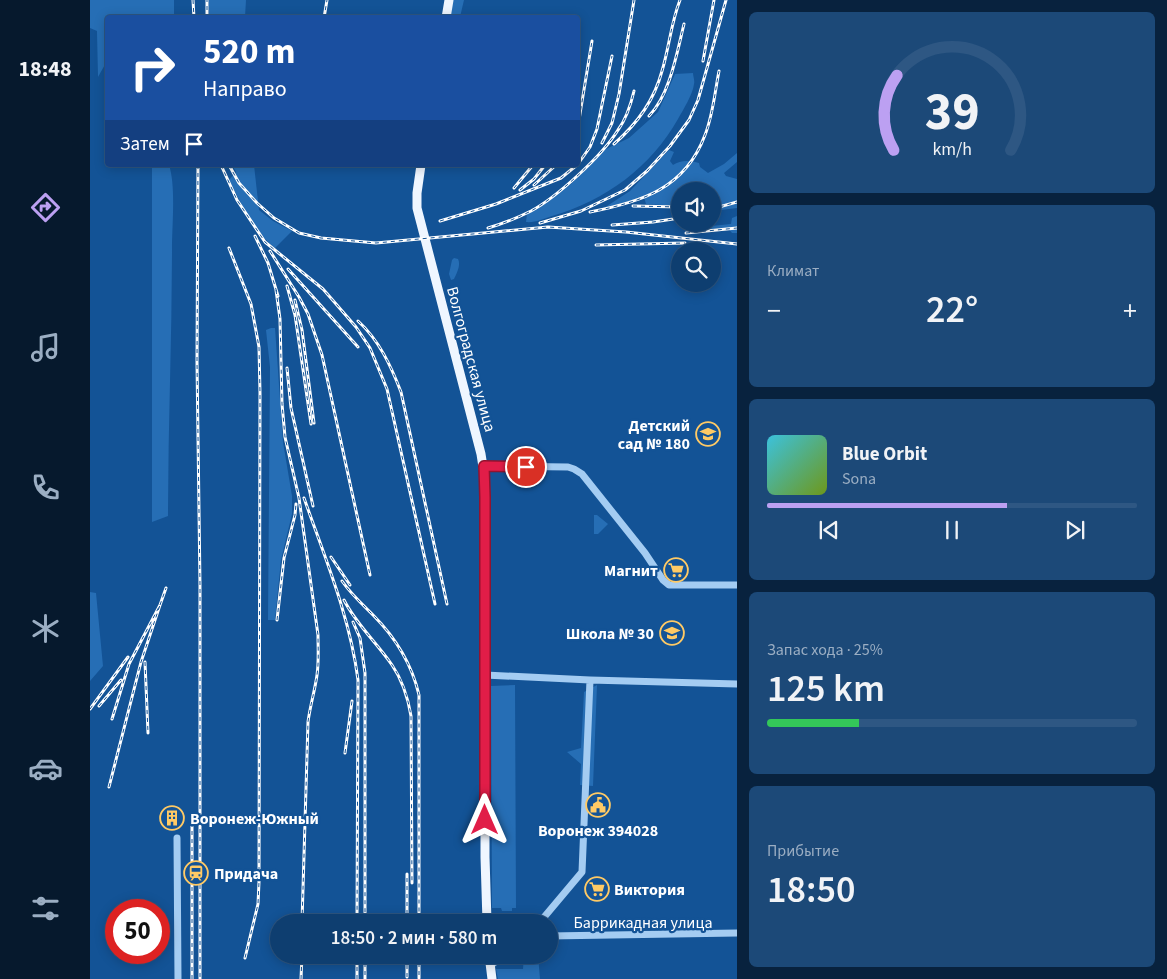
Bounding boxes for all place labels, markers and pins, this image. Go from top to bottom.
place label: Детский сад № 180 [618,415,690,455]
school or university icon: Детский сад № 180 [695,421,721,447]
pin [505,446,547,488]
supermarket icon: Магнит [663,557,689,583]
place label: Магнит [604,560,658,582]
school or university icon: Школа № 30 [659,620,685,646]
place label: Школа № 30 [566,623,654,645]
public building icon: Воронеж 394028 [585,792,611,818]
building icon: Воронеж-Южный [159,805,185,831]
place label: Воронеж-Южный [190,808,319,830]
place label: Воронеж 394028 [538,820,658,842]
station icon: Придача [183,860,209,886]
place label: Придача [214,863,278,885]
supermarket icon: Виктория [584,876,610,902]
place label: Виктория [614,879,685,901]

